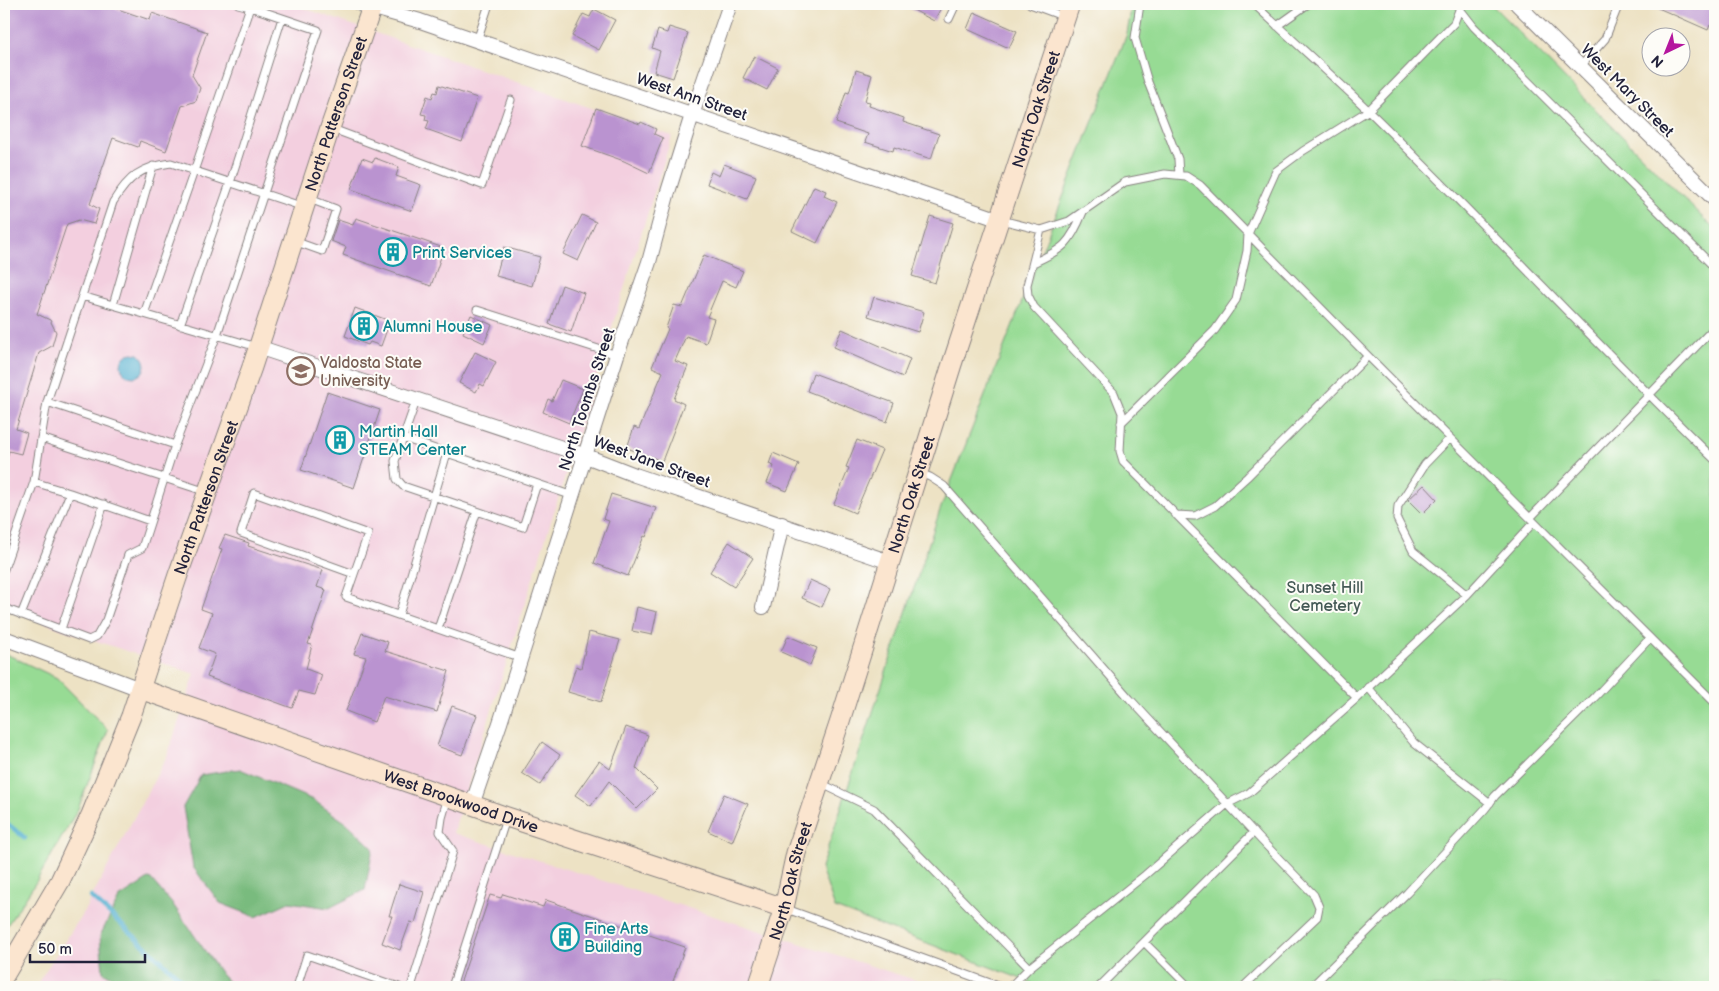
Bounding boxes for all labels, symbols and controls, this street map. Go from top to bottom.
north arrow [1642,28,1692,78]
street label: North Patterson Street [302,34,372,194]
street label: West Mary Street [1576,41,1678,142]
street label: North Oak Street [1009,49,1065,171]
text: N [1648,51,1667,71]
street label: West Ann Street [634,70,750,125]
building icon: Print Services [378,237,408,267]
place label: Print Services [412,244,512,263]
building icon: Alumni House [349,311,379,341]
place label: Alumni House [383,318,483,337]
street label: North Toombs Street [555,326,620,473]
place label: Valdosta State University [320,354,422,391]
school or university icon: Valdosta State University [286,356,316,386]
street label: North Patterson Street [171,418,243,578]
place label: Martin Hall STEAM Center [359,423,466,460]
building icon: Martin Hall STEAM Center [325,425,355,455]
street label: West Jane Street [590,432,713,492]
street label: North Oak Street [885,434,940,556]
park label: Sunset Hill Cemetery [1287,579,1363,616]
street label: West Brookwood Drive [381,767,541,838]
street label: North Oak Street [766,819,817,943]
place label: Fine Arts Building [584,920,649,957]
building icon: Fine Arts Building [550,922,580,952]
scale bar [30,931,145,963]
text: 50 m [38,940,72,959]

